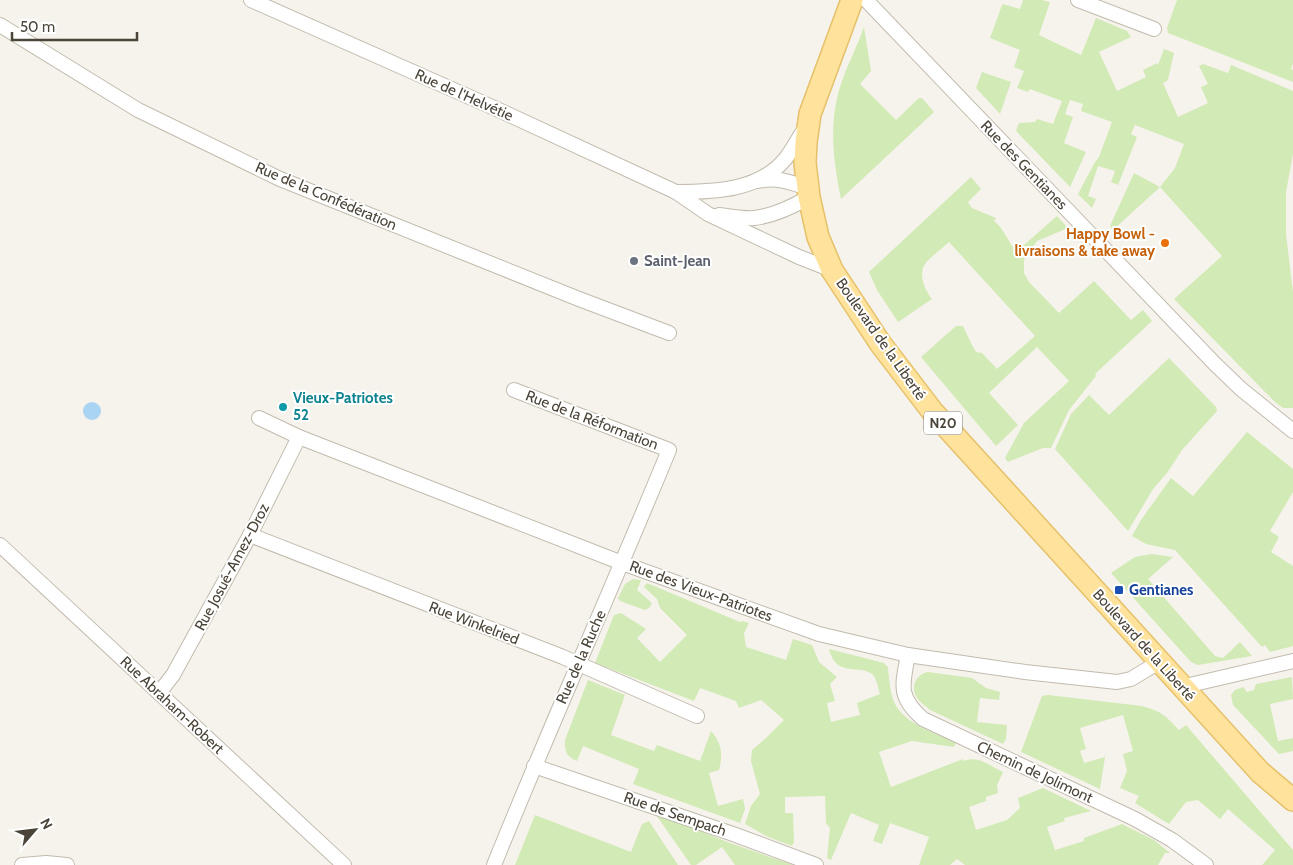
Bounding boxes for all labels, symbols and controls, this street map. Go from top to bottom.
scale bar [12,10,138,42]
text: 50 m [20,18,55,36]
street label: Rue de l'Helvétie [412,65,516,125]
street label: Rue des Gentianes [977,117,1071,213]
street label: Rue de la Confédération [253,158,399,234]
place label: Happy Bowl - livraisons & take away [1014,225,1156,260]
marker: Happy Bowl - livraisons & take away [1159,237,1171,249]
place label: Saint-Jean [644,252,711,270]
marker: Saint-Jean [628,255,640,267]
street label: Boulevard de la Liberté [832,275,930,404]
street label: Rue de la Réformation [523,386,661,454]
place label: Vieux-Patriotes 52 [293,389,393,424]
marker: Vieux-Patriotes 52 [277,401,289,413]
road number: N20 [924,412,962,434]
street label: Rue Josué-Amez-Droz [191,500,273,634]
street label: Rue des Vieux-Patriotes [627,557,775,625]
place label: Gentianes [1129,581,1193,599]
marker: Gentianes [1113,584,1125,596]
street label: Boulevard de la Liberté [1089,585,1199,705]
street label: Rue Winkelried [426,598,522,648]
street label: Rue de la Ruche [552,607,610,707]
street label: Rue Abraham-Robert [117,652,227,758]
street label: Chemin de Jolimont [974,737,1096,807]
street label: Rue de Sempach [621,788,729,840]
north arrow [10,805,60,855]
text: N [36,815,57,832]

